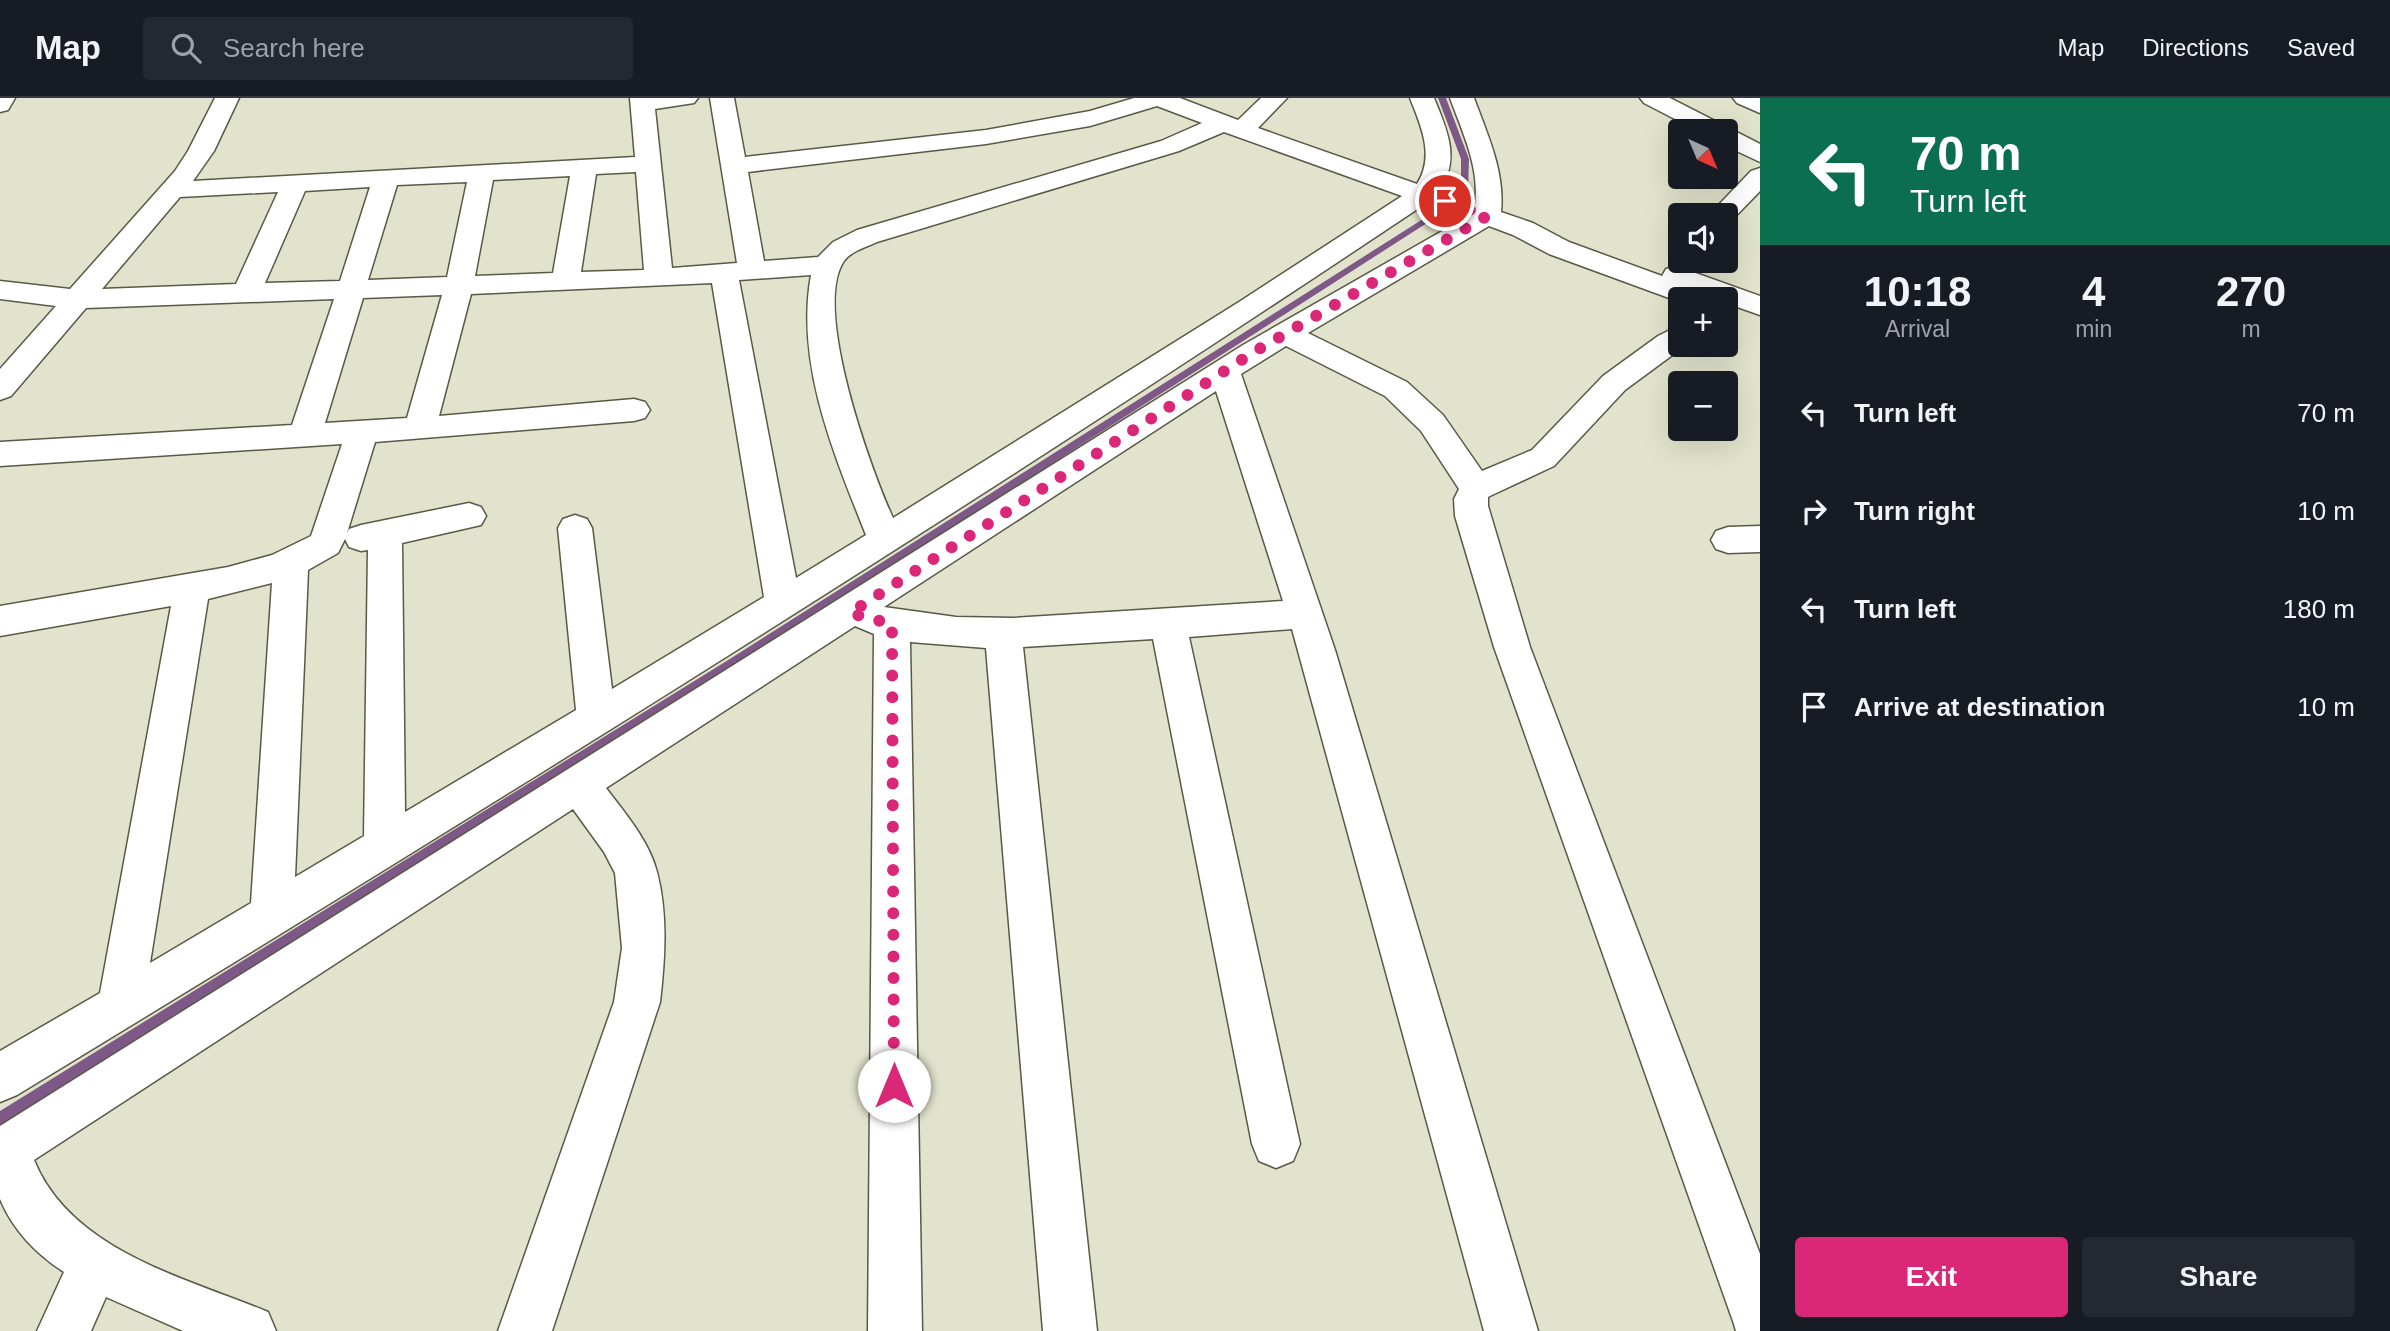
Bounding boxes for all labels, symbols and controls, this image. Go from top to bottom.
search box [143,17,633,80]
text: Map [35,29,101,66]
icon: search [167,29,205,67]
text: Search here [223,33,365,63]
text: Map [2058,34,2104,61]
text: Directions [2142,34,2249,61]
text: Saved [2287,34,2355,61]
north arrow [1668,119,1738,189]
map controls [1668,119,1738,441]
icon: left [1795,126,1886,217]
text: 70 m [1910,126,2022,180]
pin [1415,171,1475,231]
icon: arrive [1426,182,1464,220]
text: Turn left [1910,183,2026,219]
button: sound [1668,203,1738,273]
text: 10:18 [1864,268,1971,315]
text: 4 [2082,268,2105,315]
text: 270 [2216,268,2286,315]
button: + [1668,287,1738,357]
text: Arrival [1885,316,1950,342]
text: min [2075,316,2112,342]
text: m [2242,316,2261,342]
button: − [1668,371,1738,441]
icon: left [1795,394,1833,432]
text: Turn left [1854,398,1956,428]
text: 70 m [2297,398,2355,428]
icon: right [1795,492,1833,530]
text: Turn right [1854,496,1975,526]
text: 10 m [2297,496,2355,526]
icon: left [1795,590,1833,628]
text: Turn left [1854,594,1956,624]
text: 180 m [2283,594,2355,624]
icon: arrive [1795,688,1833,726]
text: Arrive at destination [1854,692,2105,722]
text: 10 m [2297,692,2355,722]
position arrow [857,1049,931,1123]
button: Exit [1795,1237,2068,1317]
button: Share [2082,1237,2355,1317]

